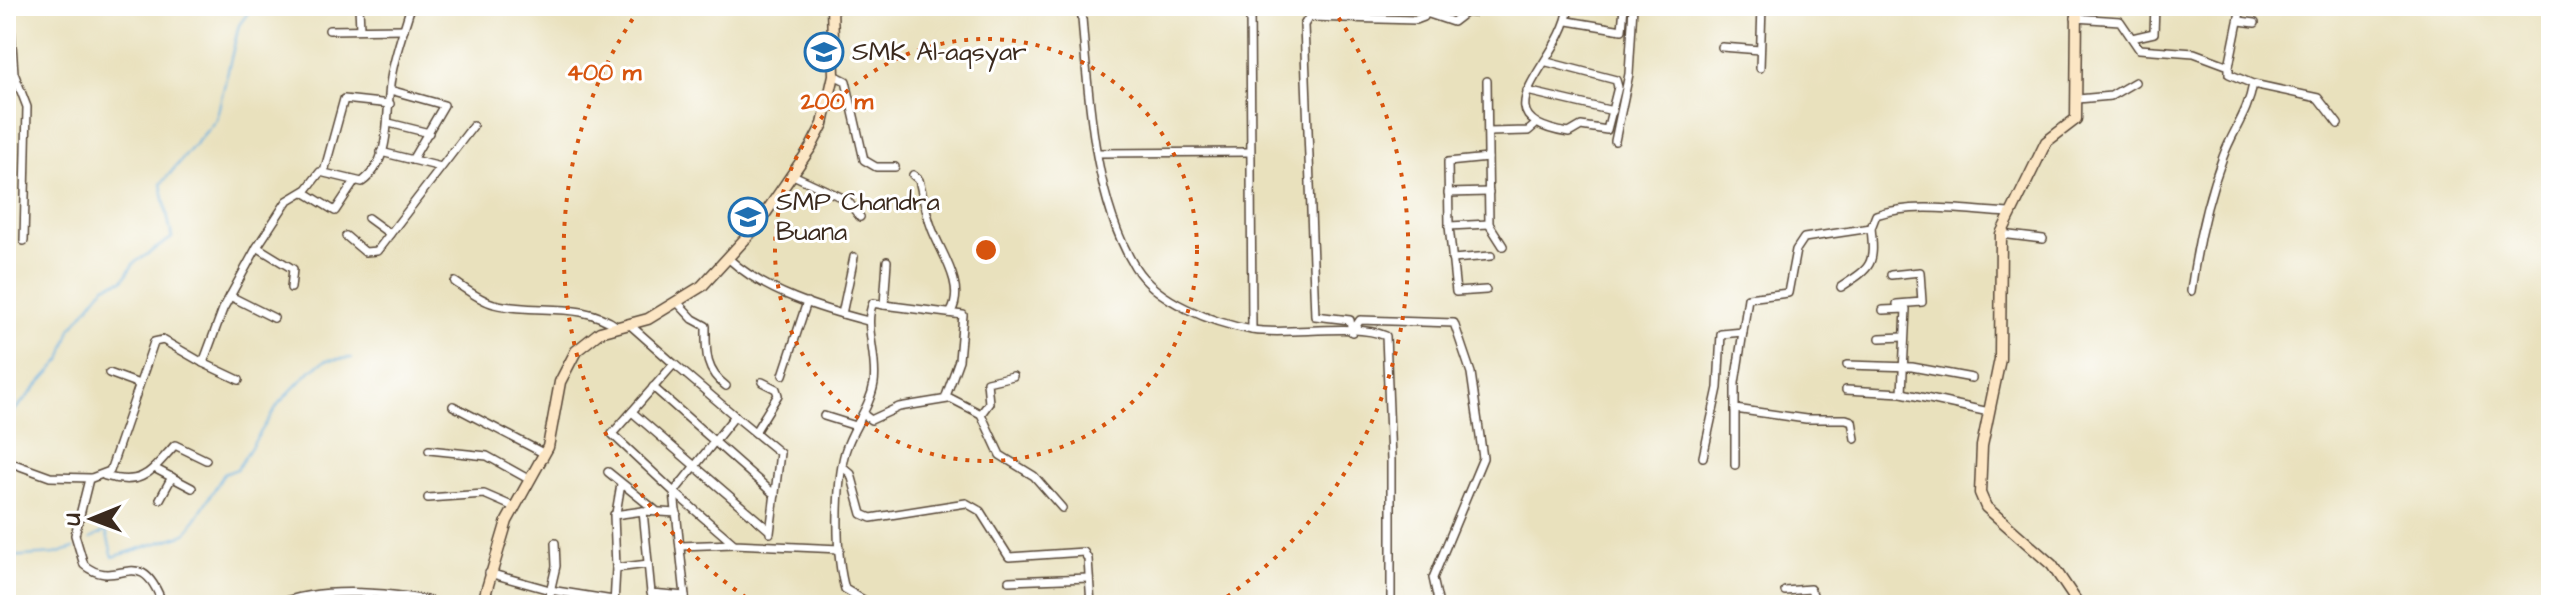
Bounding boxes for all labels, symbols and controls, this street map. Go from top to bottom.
school or university icon: SMK Al-aqsyar [803,31,845,73]
place label: SMK Al-aqsyar [852,34,1027,72]
text: 400 m [567,56,642,90]
text: 200 m [800,85,873,119]
place label: SMP Chandra Buana [776,184,940,250]
school or university icon: SMP Chandra Buana [727,196,769,238]
centre of rings [972,236,1000,264]
north arrow [52,479,132,559]
text: U [58,513,89,526]

